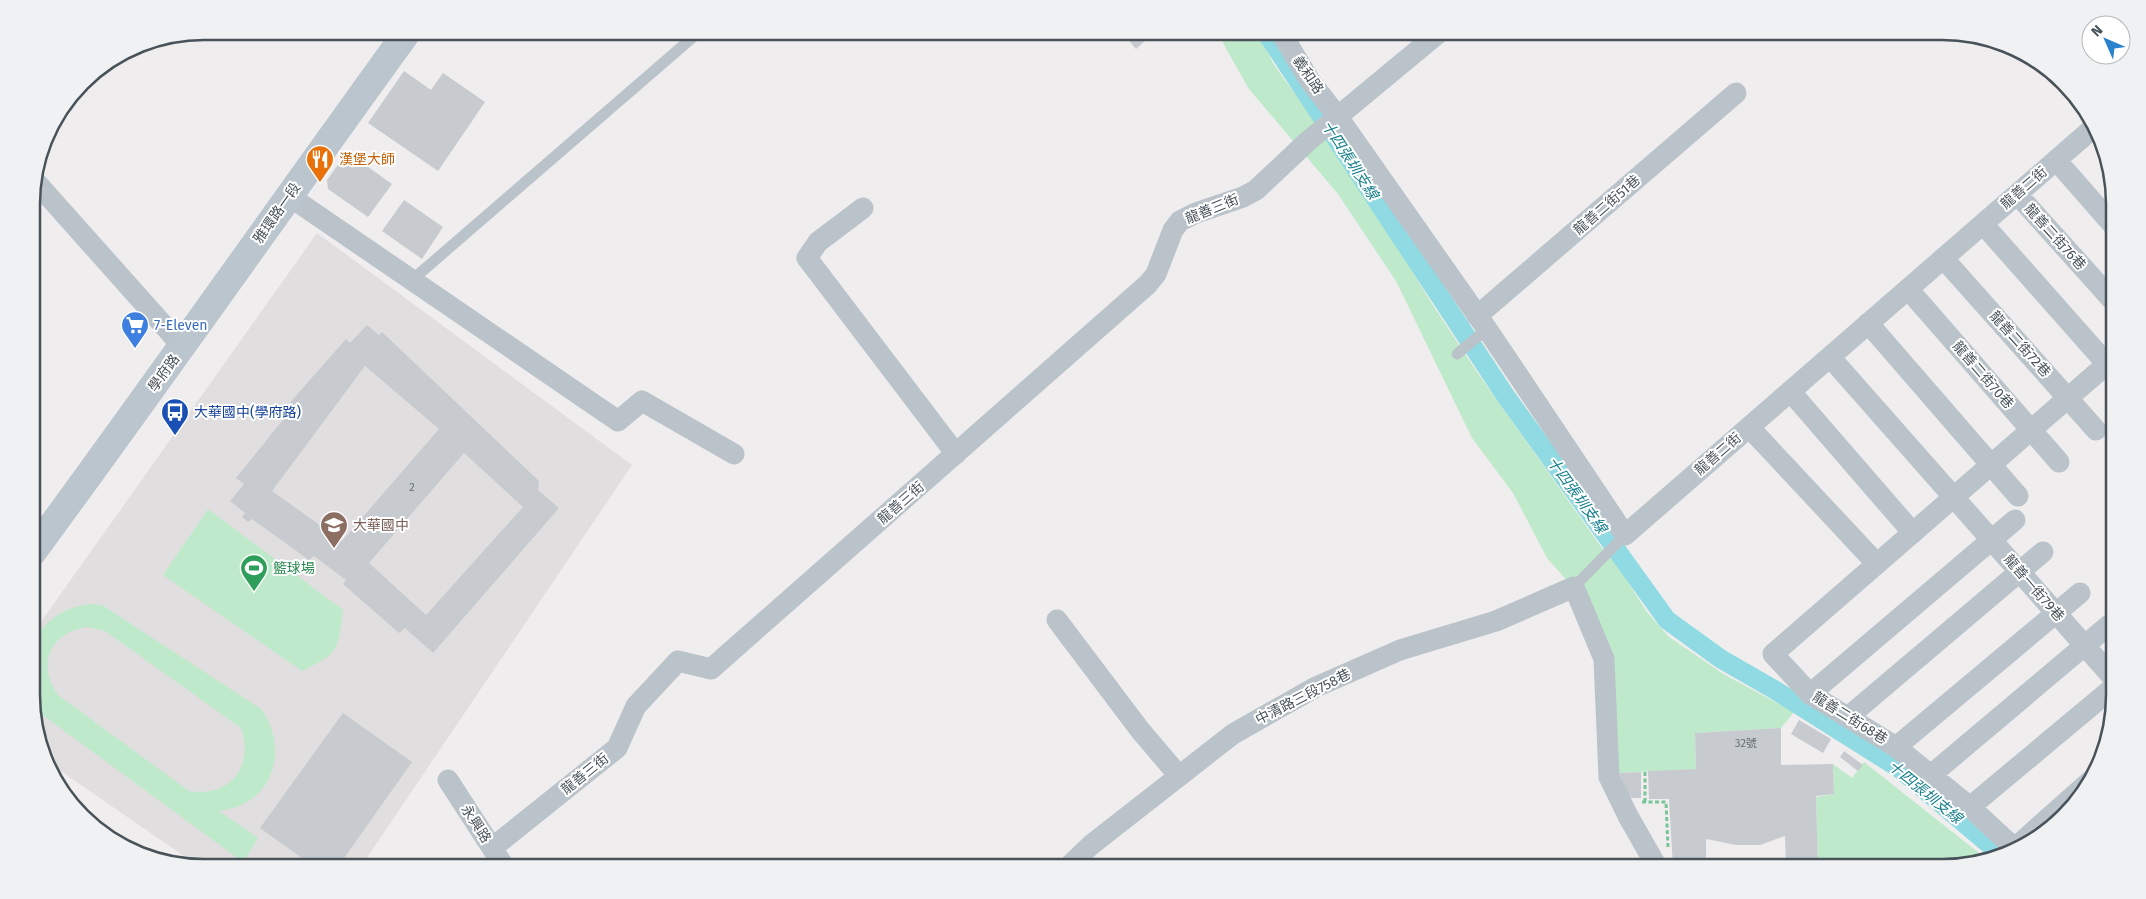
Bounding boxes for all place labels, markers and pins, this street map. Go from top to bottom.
restaurant icon: 漢堡大師 [305,144,335,183]
place label: 漢堡大師 [339,151,395,168]
supermarket icon: 7-Eleven [120,310,150,349]
place label: 7-Eleven [154,317,208,334]
bus stop icon: 大華國中(學府路) [160,397,190,436]
place label: 大華國中(學府路) [194,404,301,421]
school or university icon: 大華國中 [319,510,349,549]
place label: 大華國中 [353,517,409,534]
sports icon: 籃球場 [239,553,269,592]
place label: 籃球場 [273,560,315,577]

